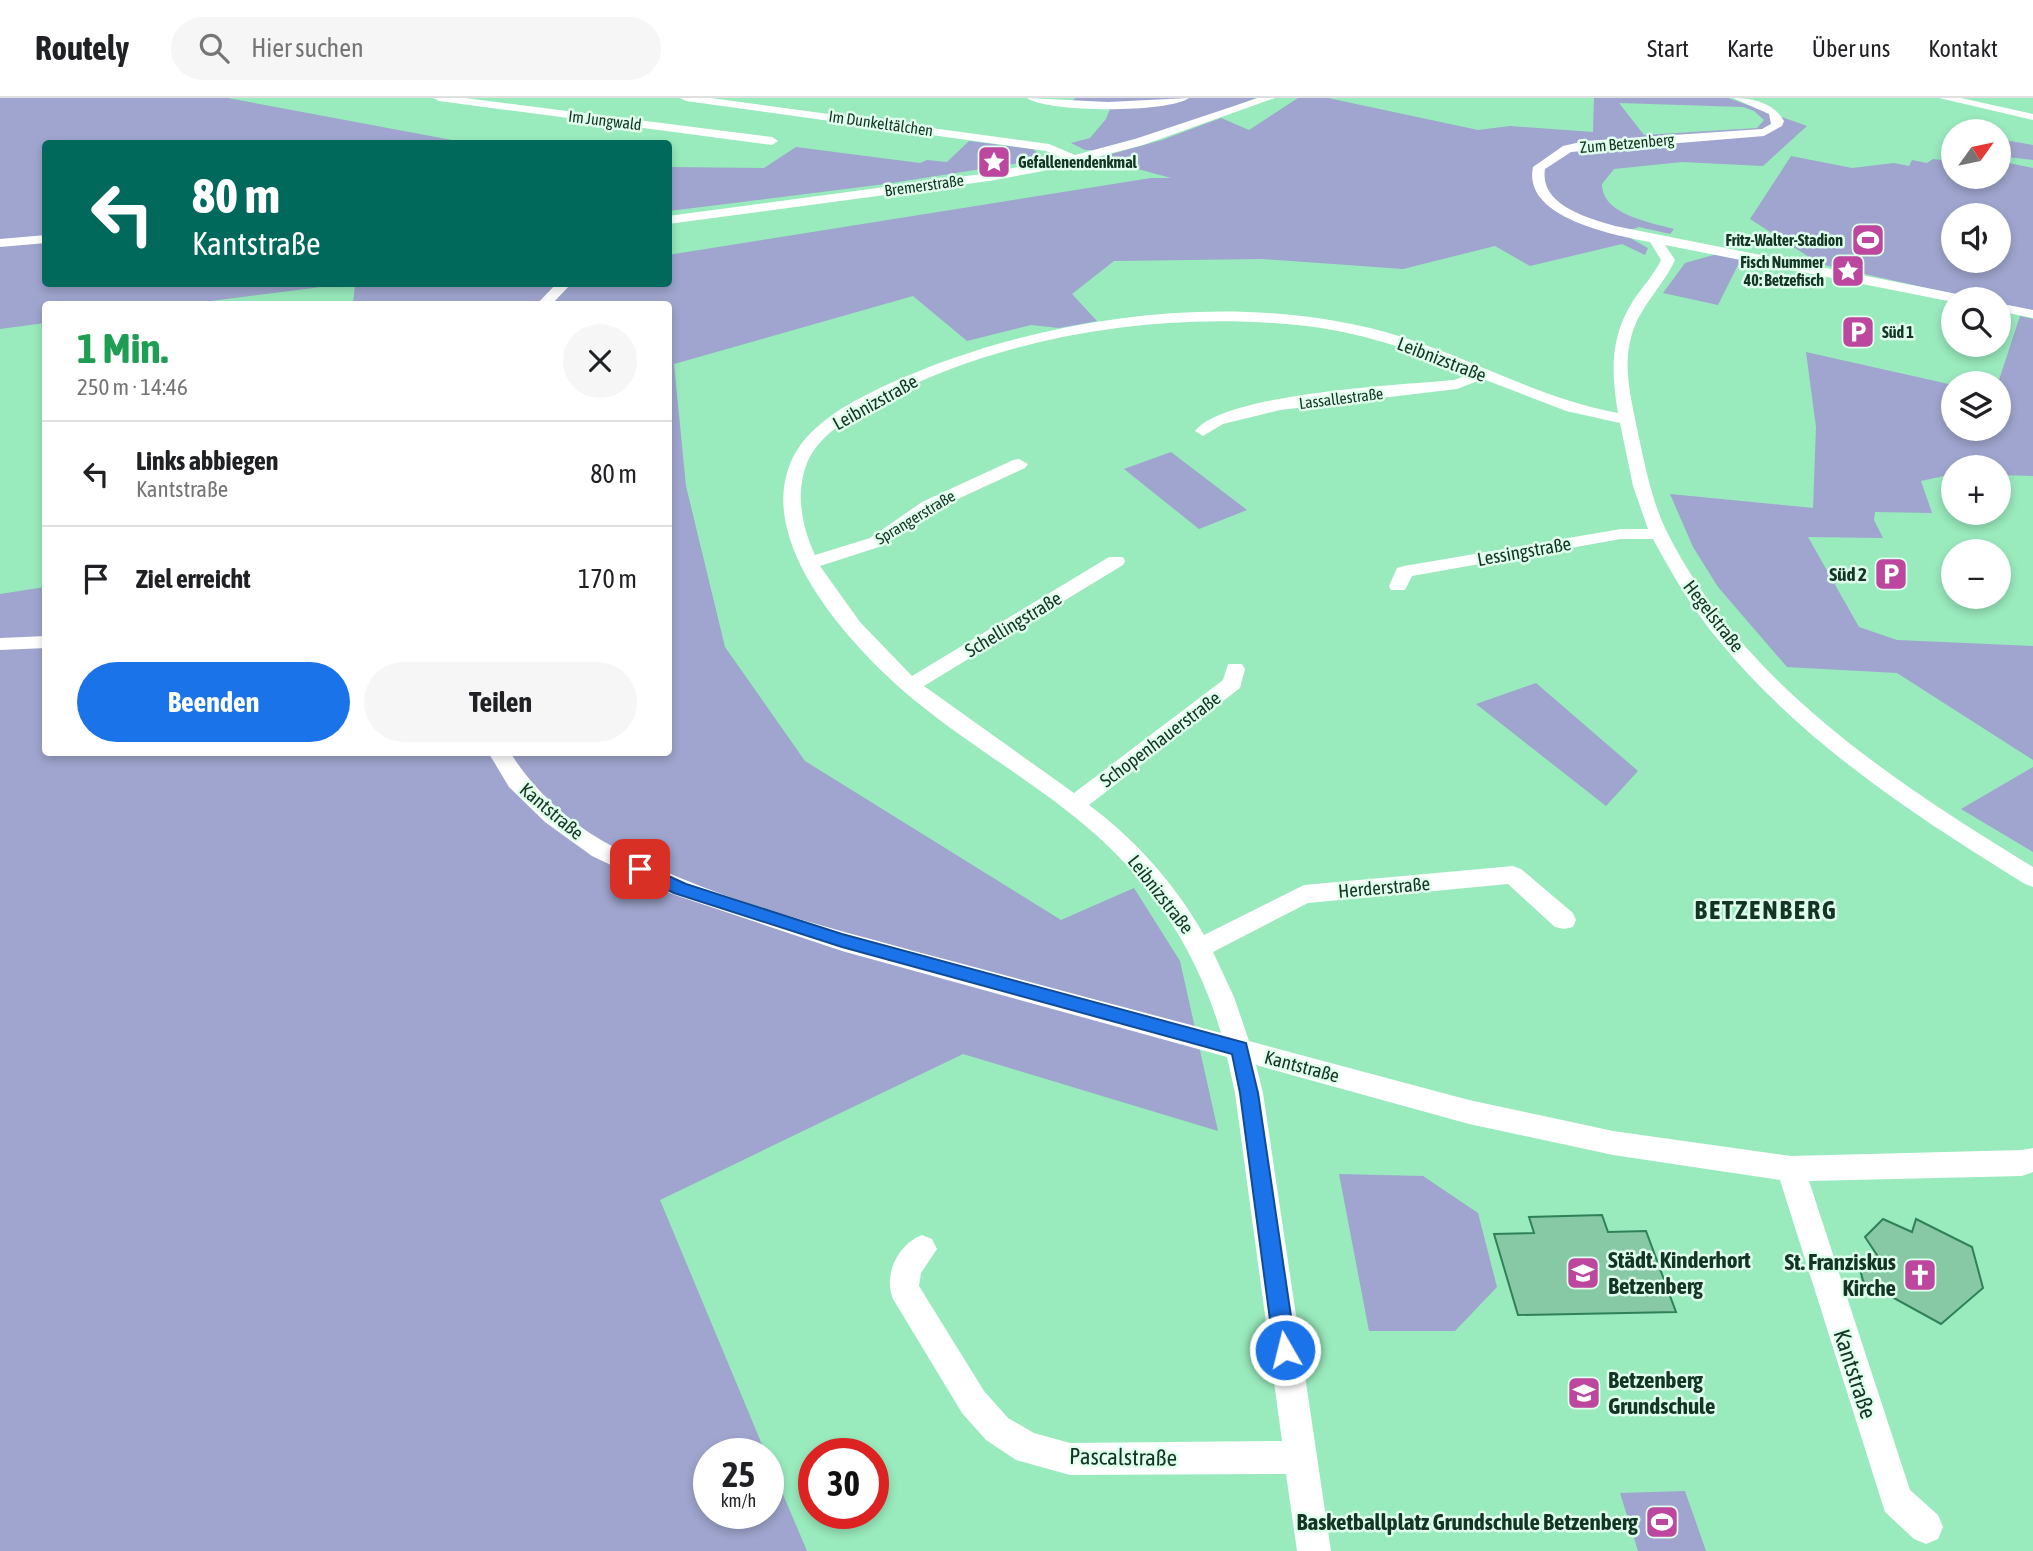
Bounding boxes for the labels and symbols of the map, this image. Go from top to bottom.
street label: Im Jungwald [567,107,643,134]
street label: Im Dunkeltälchen [828,107,934,139]
north arrow [1941,119,2011,189]
street label: Zum Betzenberg [1579,130,1675,157]
place icon: Gefallenendenkmal [975,143,1013,181]
place label: Gefallenendenkmal [1018,153,1138,171]
street label: Bremerstraße [883,171,965,199]
sports icon: Fritz-Walter-Stadion [1849,221,1887,259]
place label: Fritz-Walter-Stadion [1726,231,1843,249]
place icon: Fisch Nummer 40: Betzefisch [1829,252,1867,290]
place label: Fisch Nummer 40: Betzefisch [1740,253,1824,289]
parking icon: Süd 1 [1839,313,1877,351]
place label: Süd 1 [1882,323,1914,341]
street label: Leibnizstraße [1394,332,1490,386]
street label: Leibnizstraße [829,370,921,434]
street label: Lassallestraße [1298,384,1384,412]
street label: Sprangerstraße [872,486,958,549]
street label: Lessingstraße [1475,532,1573,570]
parking icon: Süd 2 [1872,555,1910,593]
place label: Süd 2 [1829,563,1867,585]
street label: Hegelstraße [1679,576,1749,656]
street label: Schellingstraße [961,587,1065,661]
street label: Schopenhauerstraße [1095,687,1225,791]
street label: Kantstraße [516,778,588,844]
pin [610,839,670,899]
street label: Leibnizstraße [1124,850,1198,938]
street label: Herderstraße [1337,872,1431,902]
district label: BETZENBERG [1695,895,1837,925]
street label: Kantstraße [1262,1046,1342,1086]
place label: Städt. Kinderhort Betzenberg [1608,1247,1751,1299]
place label: St. Franziskus Kirche [1784,1249,1896,1301]
school or university icon: Städt. Kinderhort Betzenberg [1564,1254,1602,1292]
church icon: St. Franziskus Kirche [1901,1256,1939,1294]
position arrow [1248,1313,1322,1387]
street label: Kantstraße [1828,1326,1882,1422]
place label: Betzenberg Grundschule [1608,1367,1715,1419]
school or university icon: Betzenberg Grundschule [1565,1374,1603,1412]
speed limit sign: 30 [798,1438,889,1529]
street label: Pascalstraße [1069,1443,1177,1471]
sports icon: Basketballplatz Grundschule Betzenberg [1643,1503,1681,1541]
place label: Basketballplatz Grundschule Betzenberg [1297,1509,1638,1535]

